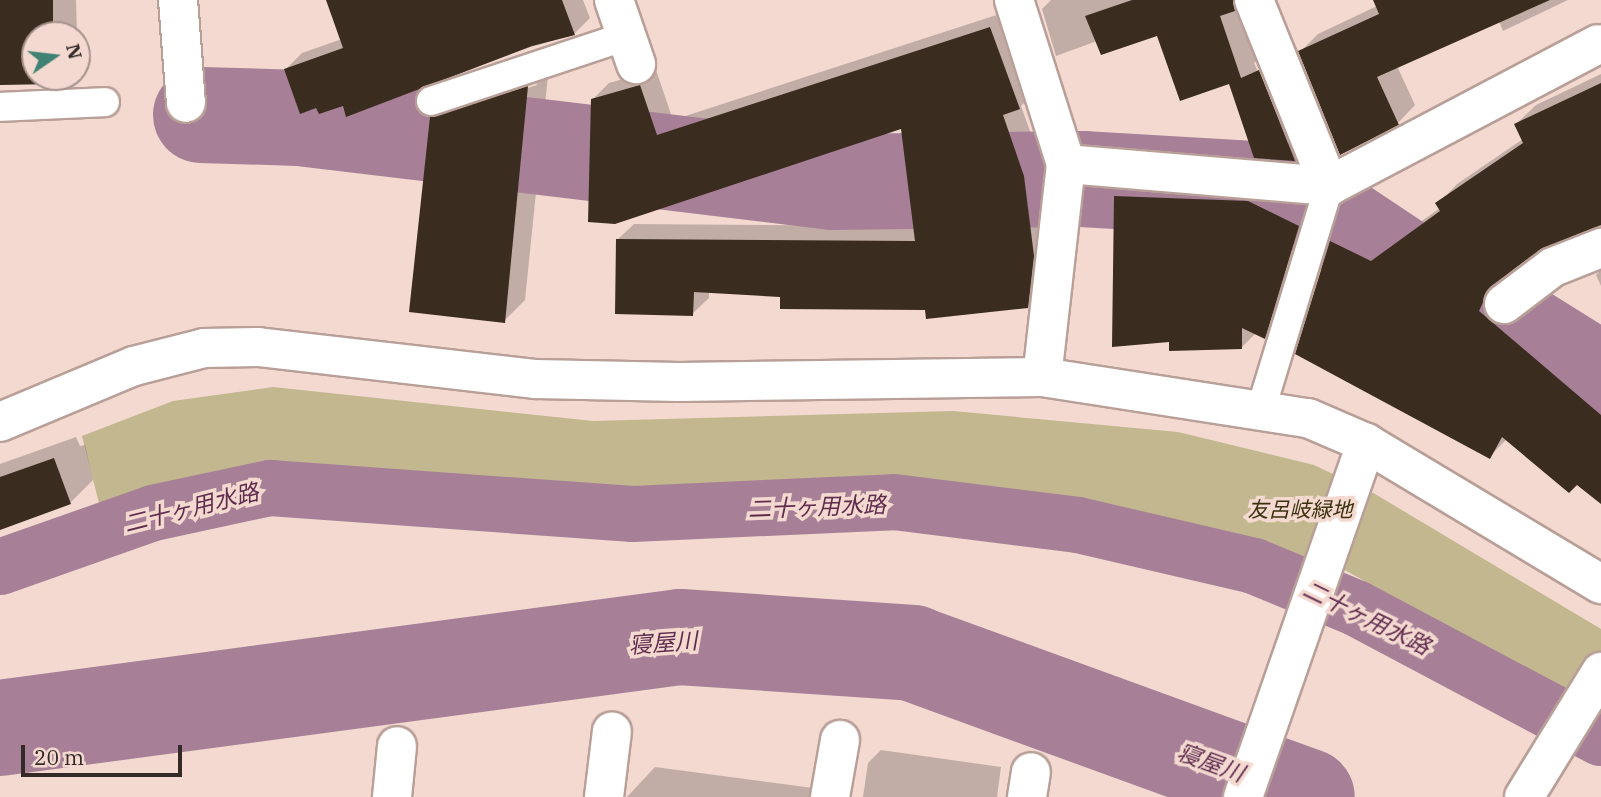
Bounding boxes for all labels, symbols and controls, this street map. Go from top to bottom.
north arrow [21,21,91,91]
text: N [61,41,88,62]
water label: 二十ヶ用水路 [121,477,261,537]
water label: 二十ヶ用水路 [748,490,886,522]
park label: 友呂岐緑地 [1248,496,1352,522]
water label: 二十ヶ用水路 [1299,574,1435,660]
water label: 寝屋川 [628,626,698,658]
scale bar [24,730,186,774]
water label: 寝屋川 [1174,737,1248,787]
text: 20 m [34,743,84,771]

